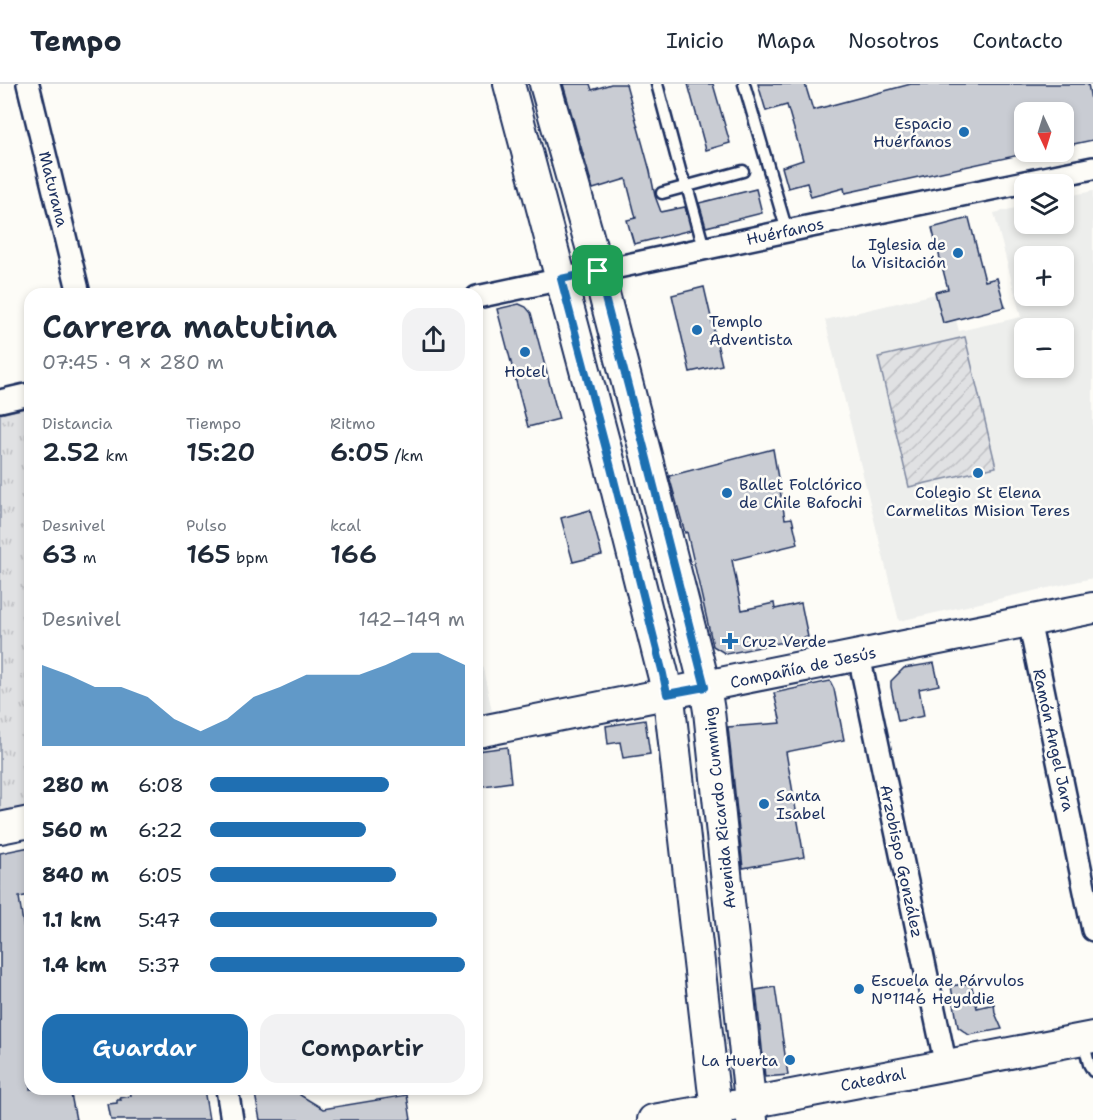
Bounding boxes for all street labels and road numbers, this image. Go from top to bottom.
street label: Maturana [34,149,73,229]
street label: Huérfanos [744,213,826,250]
street label: Compañía de Jesús [728,642,878,693]
street label: Ramón Angel Jara [1028,667,1079,813]
street label: Avenida Ricardo Cumming [698,706,741,910]
street label: Arzobispo González [875,783,928,940]
street label: Catedral [839,1063,908,1096]

